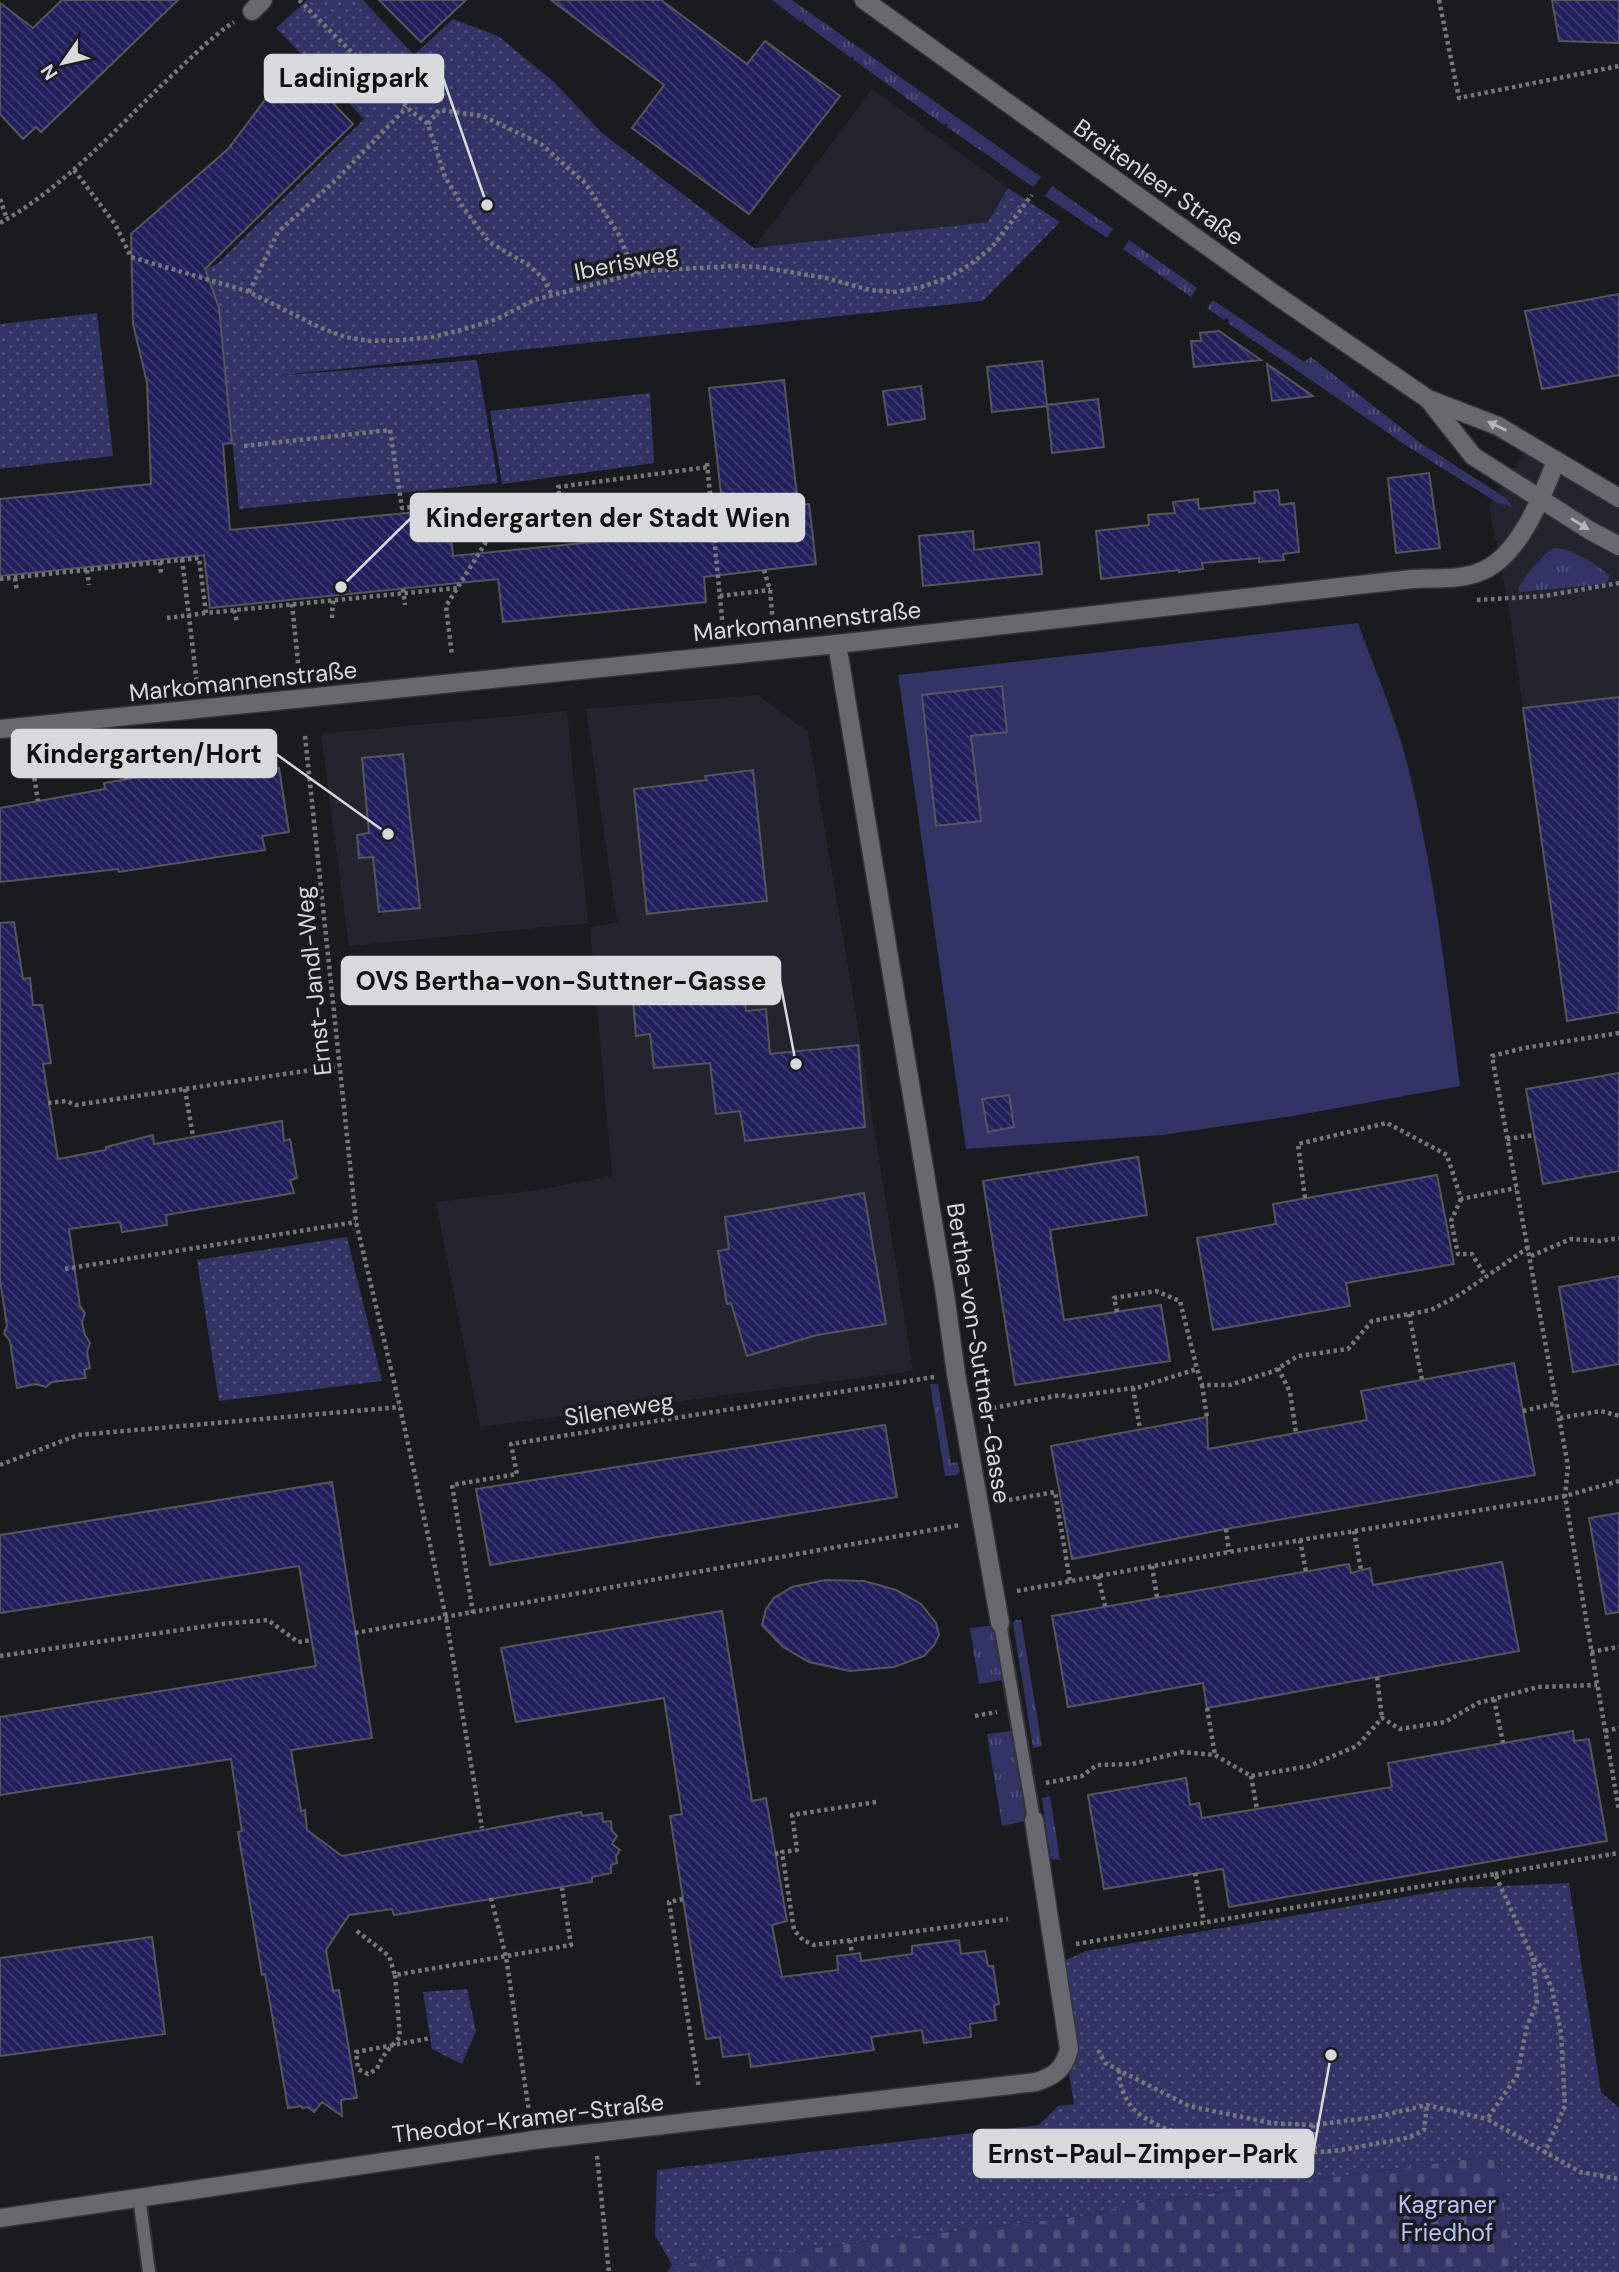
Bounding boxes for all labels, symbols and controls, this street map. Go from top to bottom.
north arrow [28,28,98,98]
callout: Ladinigpark [265,55,443,102]
text: N [35,59,64,85]
text: Ladinigpark [279,61,429,95]
street label: Breitenleer Straße [1068,112,1250,252]
street label: Iberisweg [571,237,681,287]
one-way arrow [1487,421,1507,432]
callout: Kindergarten der Stadt Wien [411,494,804,541]
text: Kindergarten der Stadt Wien [426,501,790,535]
one-way arrow [1570,517,1589,530]
street label: Markomannenstraße [691,594,923,648]
street label: Markomannenstraße [127,654,359,708]
callout: Kindergarten/Hort [12,730,276,777]
text: Kindergarten/Hort [26,737,262,771]
street label: Ernst-Jandl-Weg [288,885,338,1077]
callout: OVS Bertha-von-Suttner-Gasse [342,957,780,1004]
text: OVS Bertha-von-Suttner-Gasse [356,964,766,998]
street label: Bertha-von-Suttner-Gasse [940,1200,1018,1506]
street label: Sileneweg [562,1385,676,1433]
street label: Theodor-Kramer-Straße [390,2086,666,2150]
callout: Ernst-Paul-Zimper-Park [974,2130,1313,2177]
text: Ernst-Paul-Zimper-Park [988,2137,1298,2171]
park label: Kagraner Friedhof [1398,2189,1496,2248]

